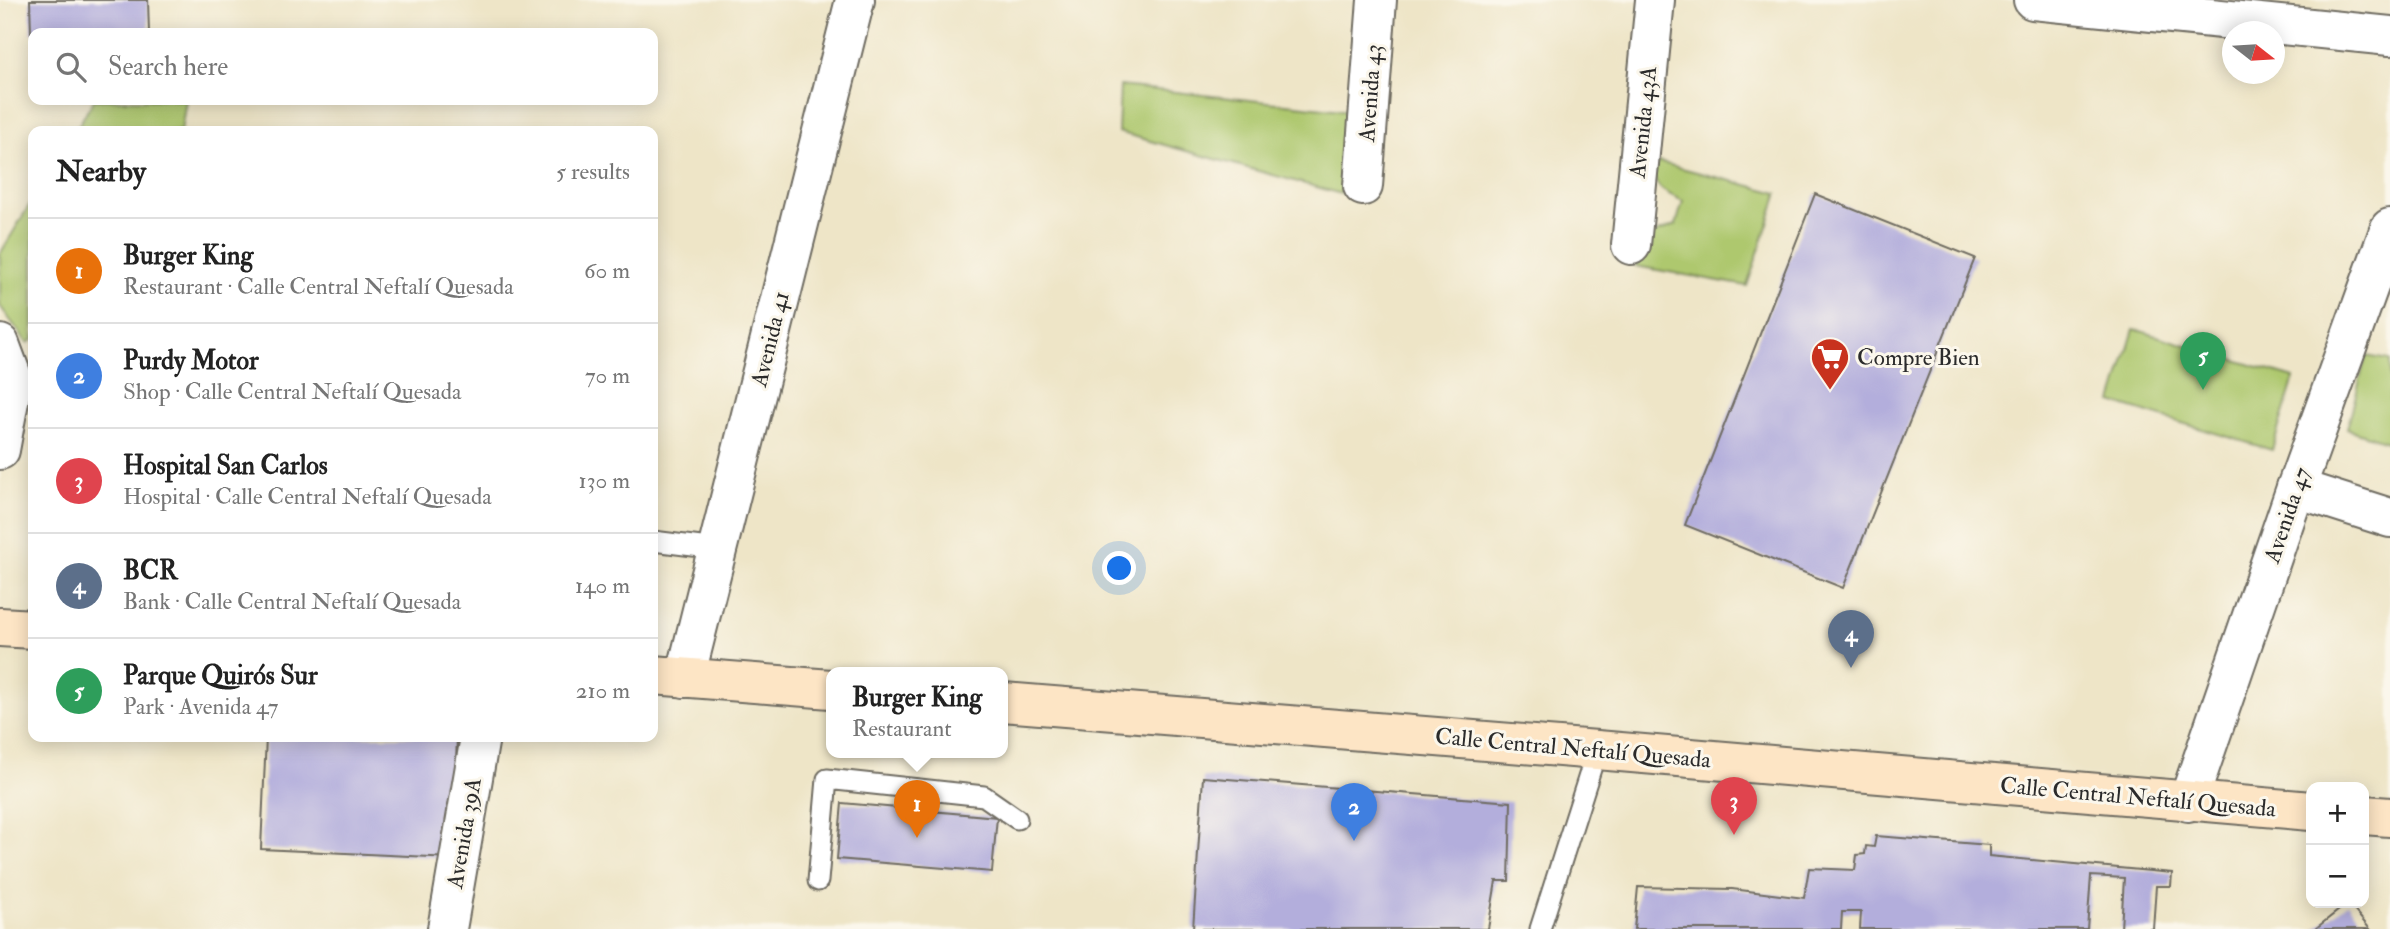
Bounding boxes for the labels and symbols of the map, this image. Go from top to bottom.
north arrow [2222,21,2285,84]
street label: Avenida 43 [1352,43,1388,144]
street label: Avenida 43A [1623,64,1663,181]
street label: Avenida 41 [744,288,796,391]
pin: 5 [2180,332,2226,390]
supermarket icon: Compre Bien [1809,336,1851,391]
place label: Compre Bien [1857,343,1980,373]
street label: Avenida 47 [2257,463,2317,568]
your location [1102,551,1136,585]
pin: 4 [1828,610,1874,668]
street label: Calle Central Neftalí Quesada [1434,721,1713,775]
street label: Calle Central Neftalí Quesada [1999,770,2278,824]
street label: Avenida 39A [440,775,488,892]
pin: 3 [1711,777,1757,835]
pin: 1 [894,780,940,838]
pin: 2 [1331,783,1377,841]

